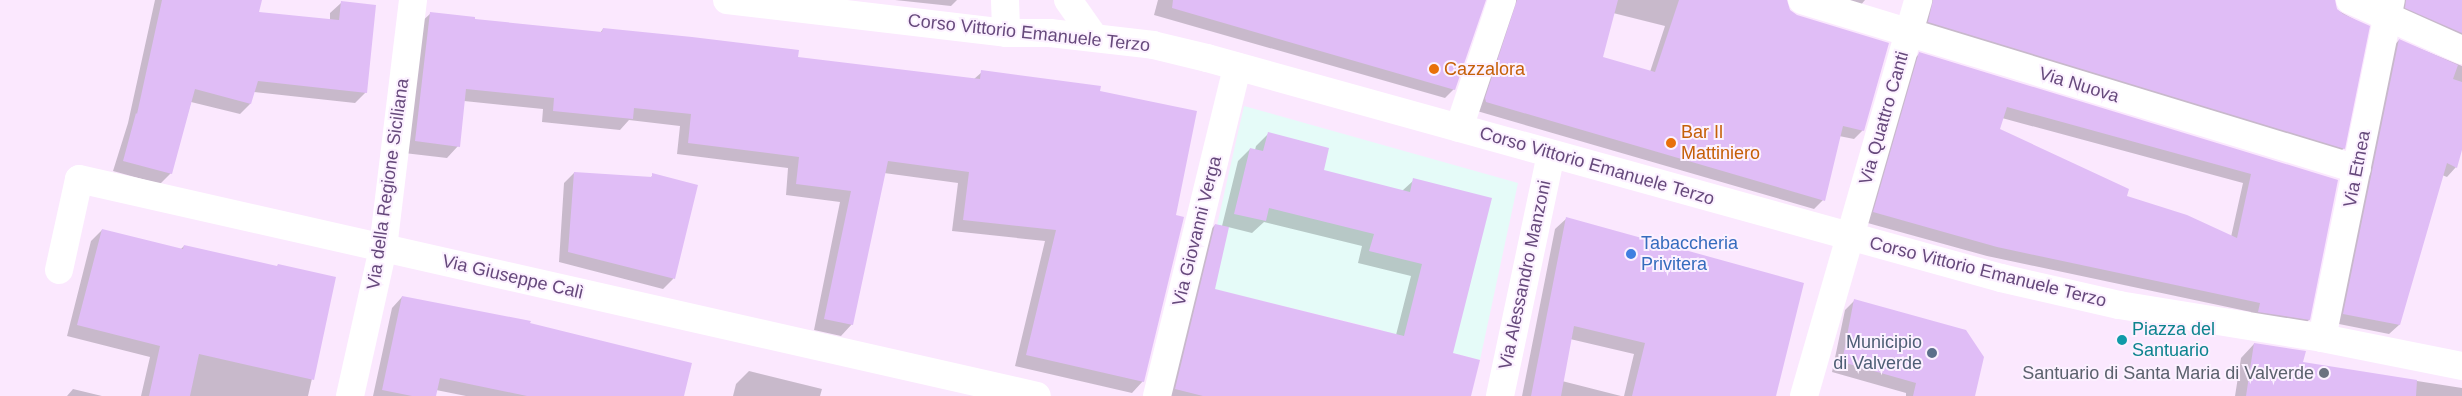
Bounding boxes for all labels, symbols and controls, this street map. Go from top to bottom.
street label: Corso Vittorio Emanuele Terzo [907,10,1151,56]
street label: Via Quattro Canti [1855,49,1913,187]
place label: Cazzalora [1444,58,1525,80]
marker: Cazzalora [1428,63,1440,75]
street label: Via Nuova [2036,63,2122,107]
street label: Via della Regione Siciliana [362,77,414,291]
street label: Corso Vittorio Emanuele Terzo [1477,122,1717,210]
place label: Bar Il Mattiniero [1681,122,1760,164]
street label: Via Etnea [2339,129,2375,209]
marker: Bar Il Mattiniero [1665,137,1677,149]
street label: Via Giovanni Verga [1168,154,1226,308]
street label: Via Alessandro Manzoni [1494,178,1556,372]
street label: Corso Vittorio Emanuele Terzo [1867,232,2109,312]
place label: Tabaccheria Privitera [1641,233,1738,276]
marker: Tabaccheria Privitera [1625,248,1637,260]
street label: Via Giuseppe Calì [440,250,586,304]
place label: Piazza del Santuario [2132,319,2215,362]
place label: Municipio di Valverde [1833,332,1922,374]
marker: Piazza del Santuario [2116,334,2128,346]
marker: Municipio di Valverde [1926,347,1938,359]
place label: Santuario di Santa Maria di Valverde [2022,362,2314,384]
marker: Santuario di Santa Maria di Valverde [2318,367,2330,379]

